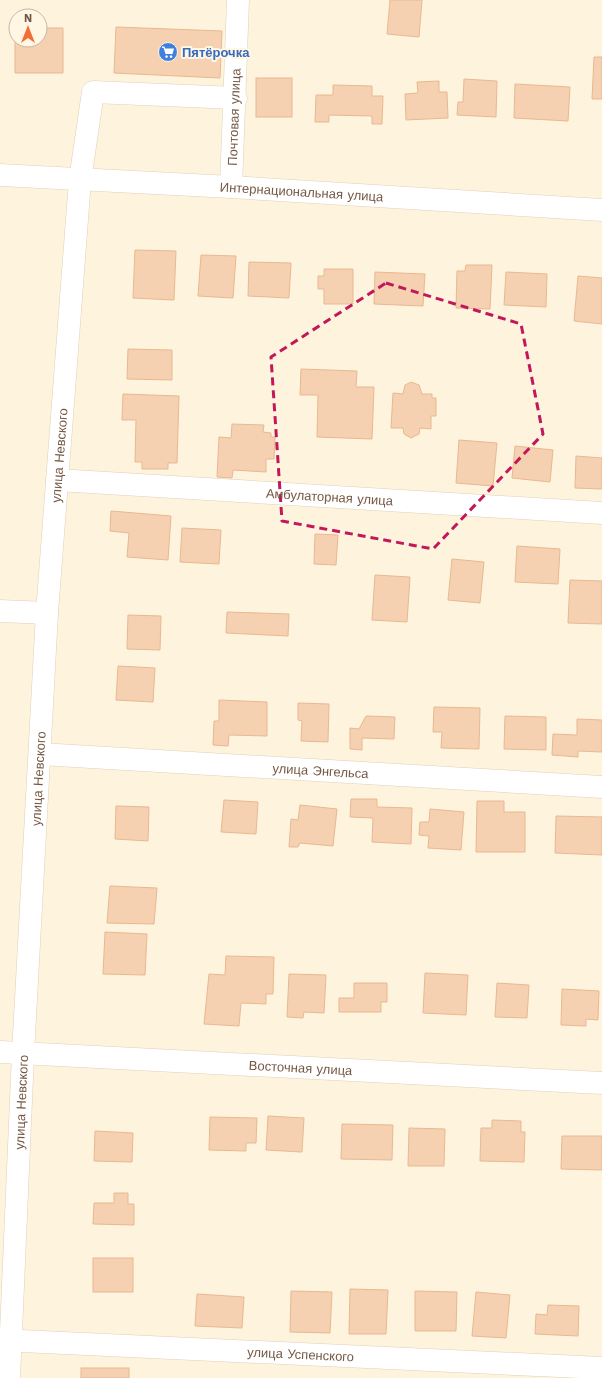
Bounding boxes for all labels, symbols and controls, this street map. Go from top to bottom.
north arrow [8,8,48,48]
text: N [24,12,32,25]
supermarket icon: Пятёрочка [157,41,179,63]
place label: Пятёрочка [182,45,250,60]
street label: Почтовая улица [225,67,243,166]
street label: Интернациональная улица [219,179,384,204]
street label: улица Невского [48,408,71,503]
street label: Амбулаторная улица [265,486,394,508]
street label: улица Невского [28,731,49,827]
street label: улица Энгельса [272,761,370,781]
street label: улица Невского [12,1055,31,1150]
street label: Восточная улица [248,1058,353,1078]
street label: улица Успенского [247,1345,354,1364]

